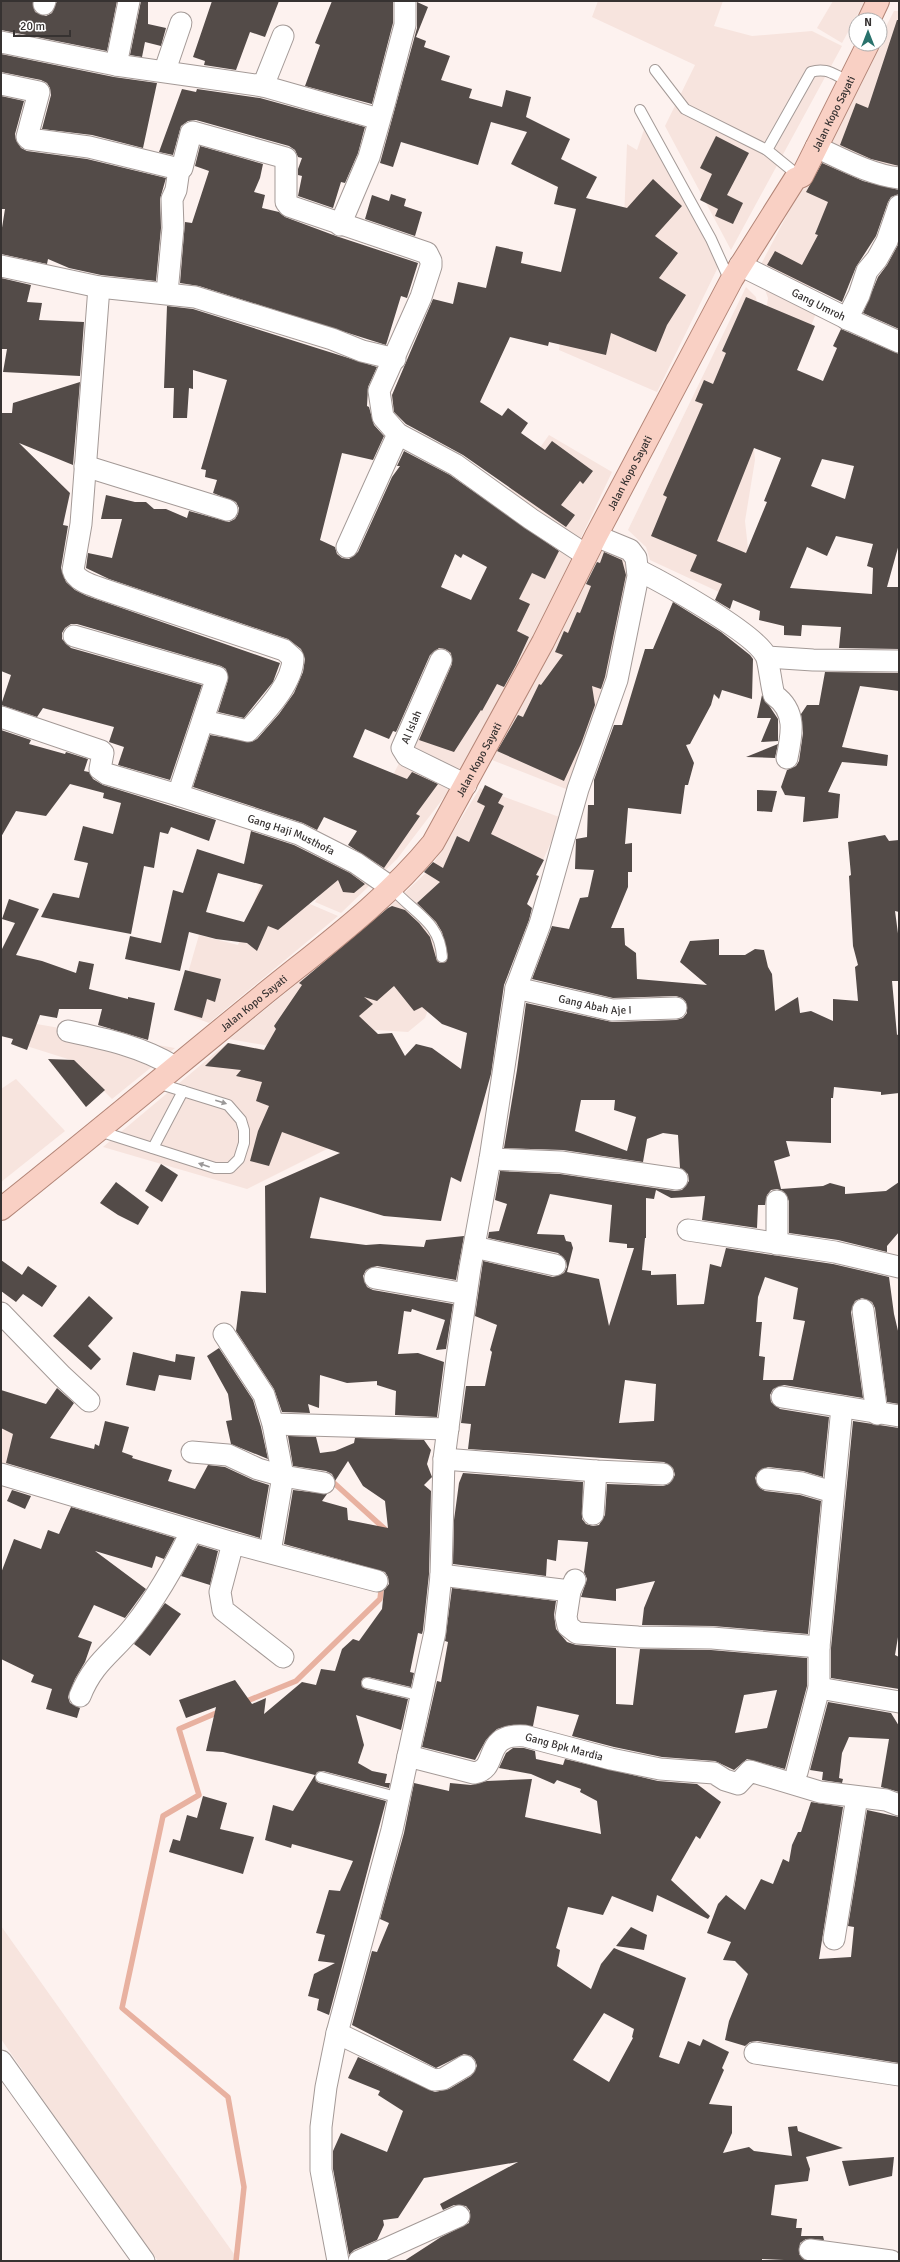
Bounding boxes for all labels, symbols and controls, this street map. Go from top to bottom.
scale bar [14,12,70,38]
north arrow [848,12,888,52]
text: N [864,16,872,29]
text: 20 m [20,19,45,34]
street label: Jalan Kopo Sayati [809,74,858,153]
street label: Gang Umroh [789,286,848,324]
street label: Jalan Kopo Sayati [605,433,655,513]
street label: Al Islah [399,708,424,746]
street label: Jalan Kopo Sayati [454,720,505,799]
street label: Gang Haji Musthofa [246,812,337,858]
street label: Jalan Kopo Sayati [218,972,290,1034]
street label: Gang Abah Aje I [557,992,632,1017]
one-way arrow [215,1099,227,1105]
one-way arrow [198,1161,210,1167]
street label: Gang Bpk Mardia [524,1730,605,1764]

